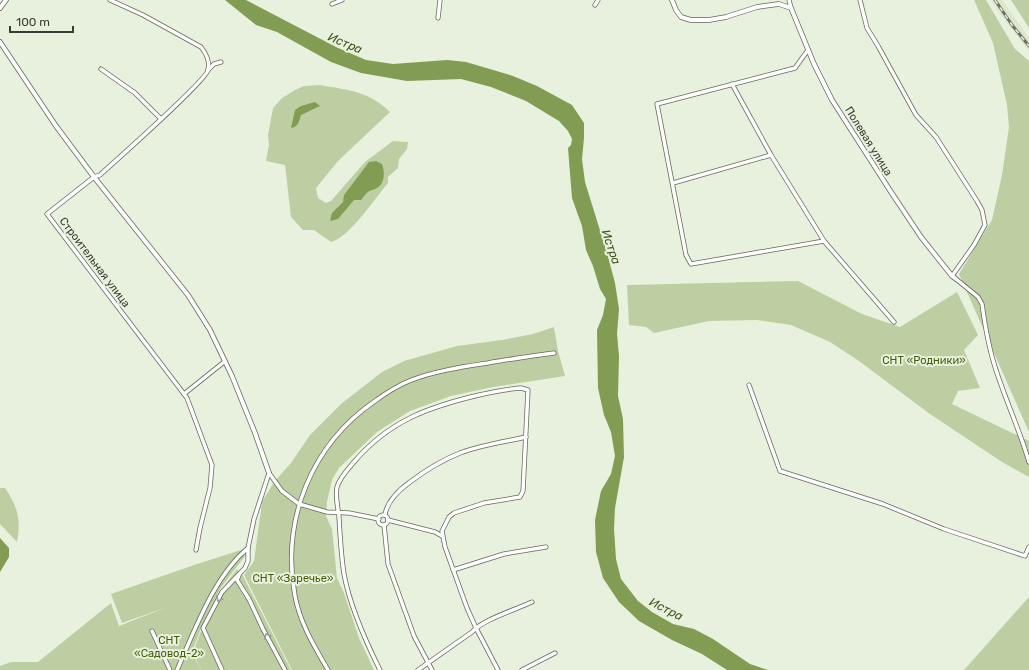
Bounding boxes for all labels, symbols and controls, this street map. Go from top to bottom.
scale bar [10,8,73,34]
text: 100 m [16,15,50,29]
water label: Истра [326,30,364,56]
street label: Полевая улица [842,104,895,178]
street label: Строительная улица [57,215,133,310]
water label: Истра [599,228,623,266]
park label: СНТ «Родники» [882,354,966,367]
park label: СНТ «Заречье» [253,572,334,585]
one-way arrow [216,595,223,602]
water label: Истра [647,595,685,623]
one-way arrow [264,633,271,640]
park label: СНТ «Садовод-2» [134,634,204,660]

